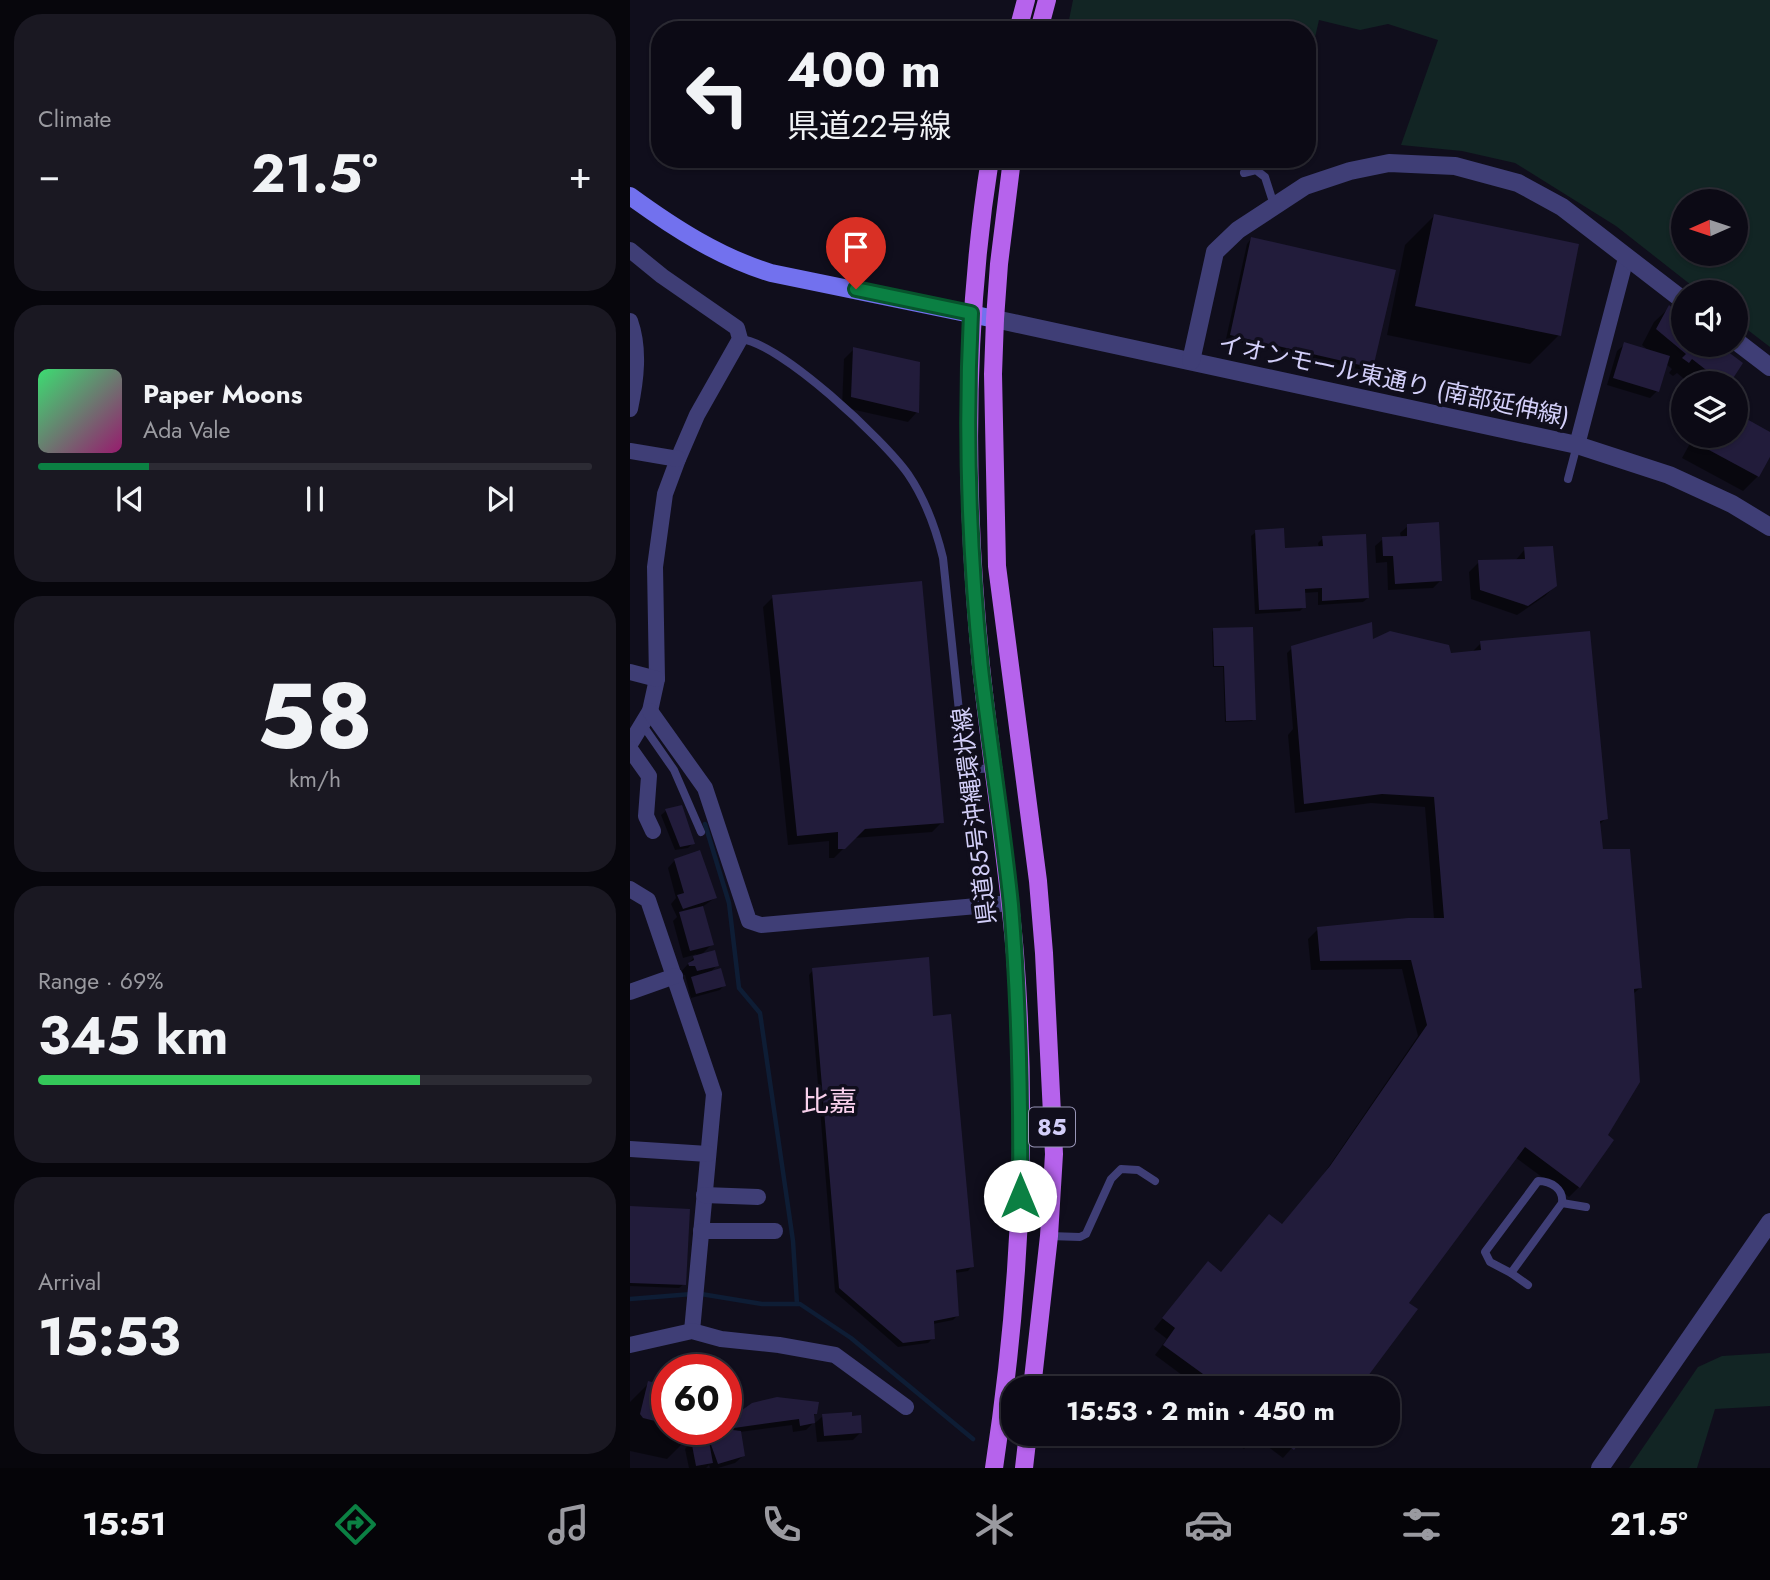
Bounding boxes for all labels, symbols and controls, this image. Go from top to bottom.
text: 400 m [787,35,941,105]
icon: left [672,49,763,140]
text: Climate [38,102,111,136]
text: 県道22号線 [787,103,951,149]
text: 21.5° [251,136,378,212]
text: − [38,147,60,202]
text: + [569,147,592,202]
north arrow [1671,189,1748,266]
map controls [1671,189,1748,448]
pin [826,217,886,289]
icon: arrive [837,228,875,266]
button: sound [1671,280,1748,357]
street label: イオンモール東通り (南部延伸線) [1215,326,1573,434]
button: layers [1671,371,1748,448]
text: Paper Moons [143,375,303,413]
text: Ada Vale [143,413,230,447]
icon: previous [111,480,149,518]
icon: pause [296,480,334,518]
icon: next [481,480,519,518]
text: 58 [257,651,373,782]
street label: 県道85号沖縄環状線 [943,705,1005,927]
text: km/h [289,762,341,796]
text: Range · 69% [38,964,163,998]
text: 345 km [38,998,228,1074]
district label: 比嘉 [801,1081,857,1122]
road number: 85 [1029,1108,1075,1146]
position arrow [983,1159,1057,1233]
text: Arrival [38,1265,101,1299]
text: 15:53 [38,1299,181,1375]
speed limit sign: 60 [651,1354,742,1445]
text: 15:53 · 2 min · 450 m [1066,1392,1335,1430]
icon: directions [331,1500,380,1549]
icon: music [544,1500,593,1549]
icon: phone [757,1500,806,1549]
icon: climate [970,1500,1019,1549]
icon: car [1184,1500,1233,1549]
icon: filters [1397,1500,1446,1549]
text: 15:51 [82,1501,166,1547]
text: 21.5° [1610,1501,1688,1547]

